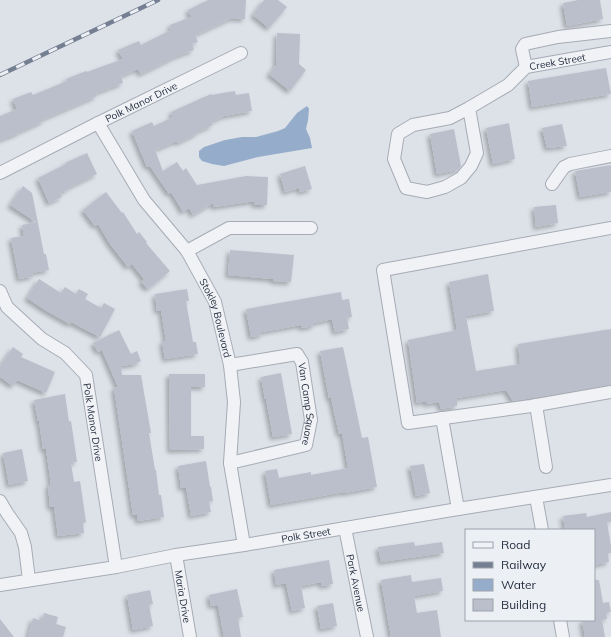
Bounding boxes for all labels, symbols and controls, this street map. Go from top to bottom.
street label: Creek Street [528,51,587,73]
street label: Polk Manor Drive [103,79,180,126]
street label: Stokley Boulevard [196,276,234,359]
street label: Van Camp Square [295,362,317,447]
street label: Polk Manor Drive [80,382,105,462]
street label: Polk Street [280,524,332,546]
legend [465,529,595,621]
text: Road [501,537,530,552]
street label: Park Avenue [343,553,368,613]
text: Railway [501,557,547,572]
street label: Maria Drive [172,569,193,624]
text: Water [501,577,537,592]
text: Building [501,597,546,612]

